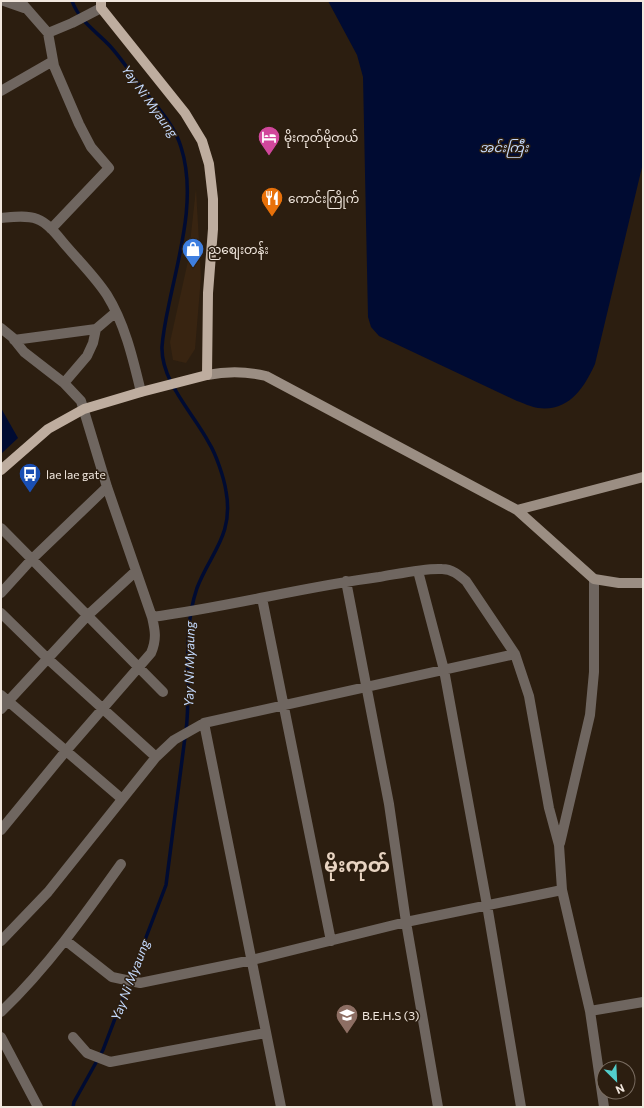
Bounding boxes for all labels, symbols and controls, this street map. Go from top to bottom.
water label: Yay Ni Myaung [118,62,182,141]
hotel icon: မိုးကုတ်မိုတယ် [256,124,282,157]
place label: မိုးကုတ်မိုတယ် [284,129,358,148]
water label: အင်းကြီး [480,138,530,159]
restaurant icon: ကောင်းကြိုက် [259,185,285,218]
place label: ကောင်းကြိုက် [288,190,359,209]
shop icon: ညစျေးတန်း [180,236,206,269]
place label: ညစျေးတန်း [208,241,269,260]
bus stop icon: lae lae gate [17,461,43,494]
place label: lae lae gate [46,467,106,481]
water label: Yay Ni Myaung [180,620,198,707]
district label: မိုးကုတ် [324,852,390,881]
water label: Yay Ni Myaung [107,936,153,1023]
school or university icon: B.E.H.S (3) [334,1002,360,1035]
place label: B.E.H.S (3) [362,1008,419,1022]
north arrow [596,1060,636,1100]
text: N [614,1082,627,1097]

